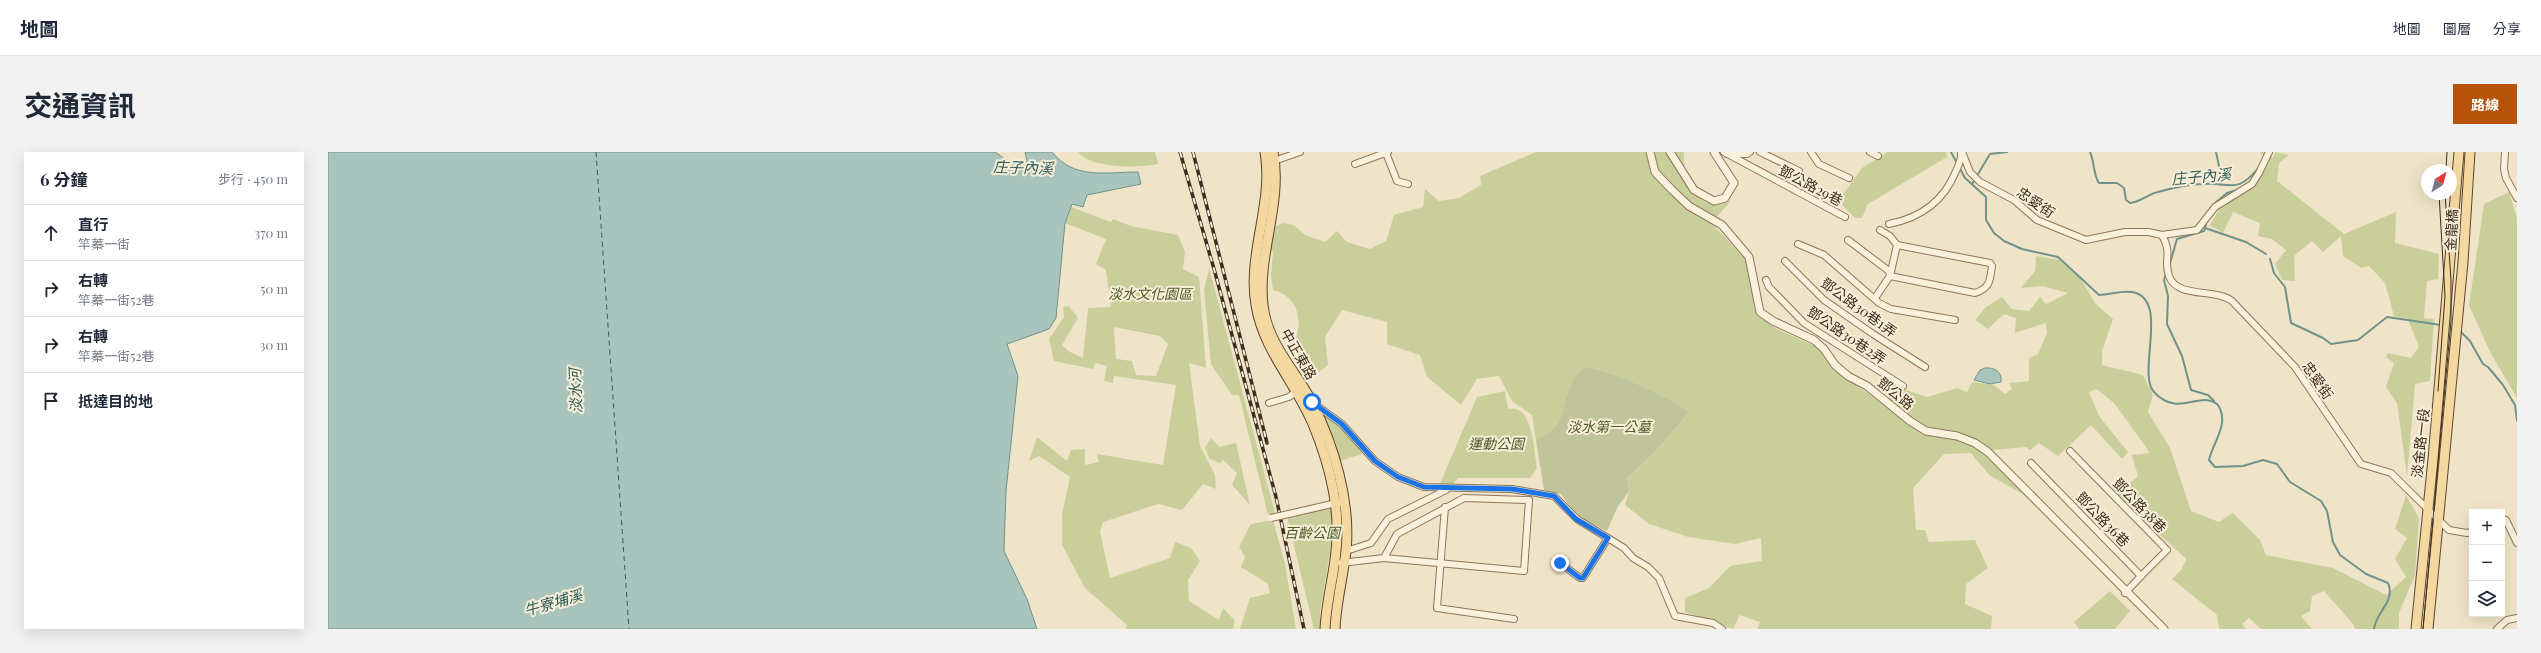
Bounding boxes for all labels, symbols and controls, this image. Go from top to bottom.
text: 地圖 [20,15,58,41]
text: 地圖 [2393,19,2421,38]
text: 圖層 [2443,19,2471,38]
text: 分享 [2493,19,2521,38]
button: 路線 [2453,84,2517,124]
text: 交通資訊 [24,86,136,123]
water label: 庄子內溪 [993,156,1055,178]
street label: 鄧公路29巷 [1776,160,1846,210]
water label: 庄子內溪 [2170,163,2234,189]
north arrow [2421,164,2457,200]
text: 6 分鐘 [40,168,88,190]
text: 步行 · 450 m [218,170,288,187]
street label: 忠愛街 [2013,182,2059,222]
street label: 金龍橋 [2440,209,2462,251]
text: 直行 [78,214,108,234]
icon: ahead [40,222,62,244]
text: 370 m [254,224,288,241]
text: 竿蓁一街 [78,235,130,252]
text: 右轉 [78,270,108,290]
street label: 鄧公路30巷1弄 [1817,273,1901,341]
icon: right [40,278,62,300]
text: 50 m [260,280,288,297]
park label: 淡水文化園區 [1108,284,1194,303]
text: 竿蓁一街52巷 [78,291,155,308]
street label: 鄧公路30巷2弄 [1804,302,1890,368]
street label: 中正東路 [1277,325,1321,383]
text: 右轉 [78,326,108,346]
icon: right [40,334,62,356]
text: 30 m [260,336,288,353]
text: 竿蓁一街52巷 [78,347,155,364]
street label: 忠愛街 [2298,357,2338,403]
water label: 淡水河 [564,365,586,414]
street label: 鄧公路 [1874,372,1918,414]
icon: arrive [40,390,62,412]
text: 抵達目的地 [78,391,153,411]
route start [1303,393,1321,411]
street label: 淡金路一段 [2407,407,2433,479]
park label: 淡水第一公墓 [1567,417,1653,436]
park label: 運動公園 [1468,434,1526,453]
street label: 鄧公路38巷 [2109,473,2171,537]
street label: 鄧公路36巷 [2072,487,2134,551]
map controls [2469,509,2505,617]
button: + [2469,509,2505,545]
park label: 百齡公園 [1284,523,1342,542]
button: − [2469,545,2505,581]
route end [1551,554,1569,572]
button: layers [2469,581,2505,617]
water label: 牛寮埔溪 [521,584,587,620]

